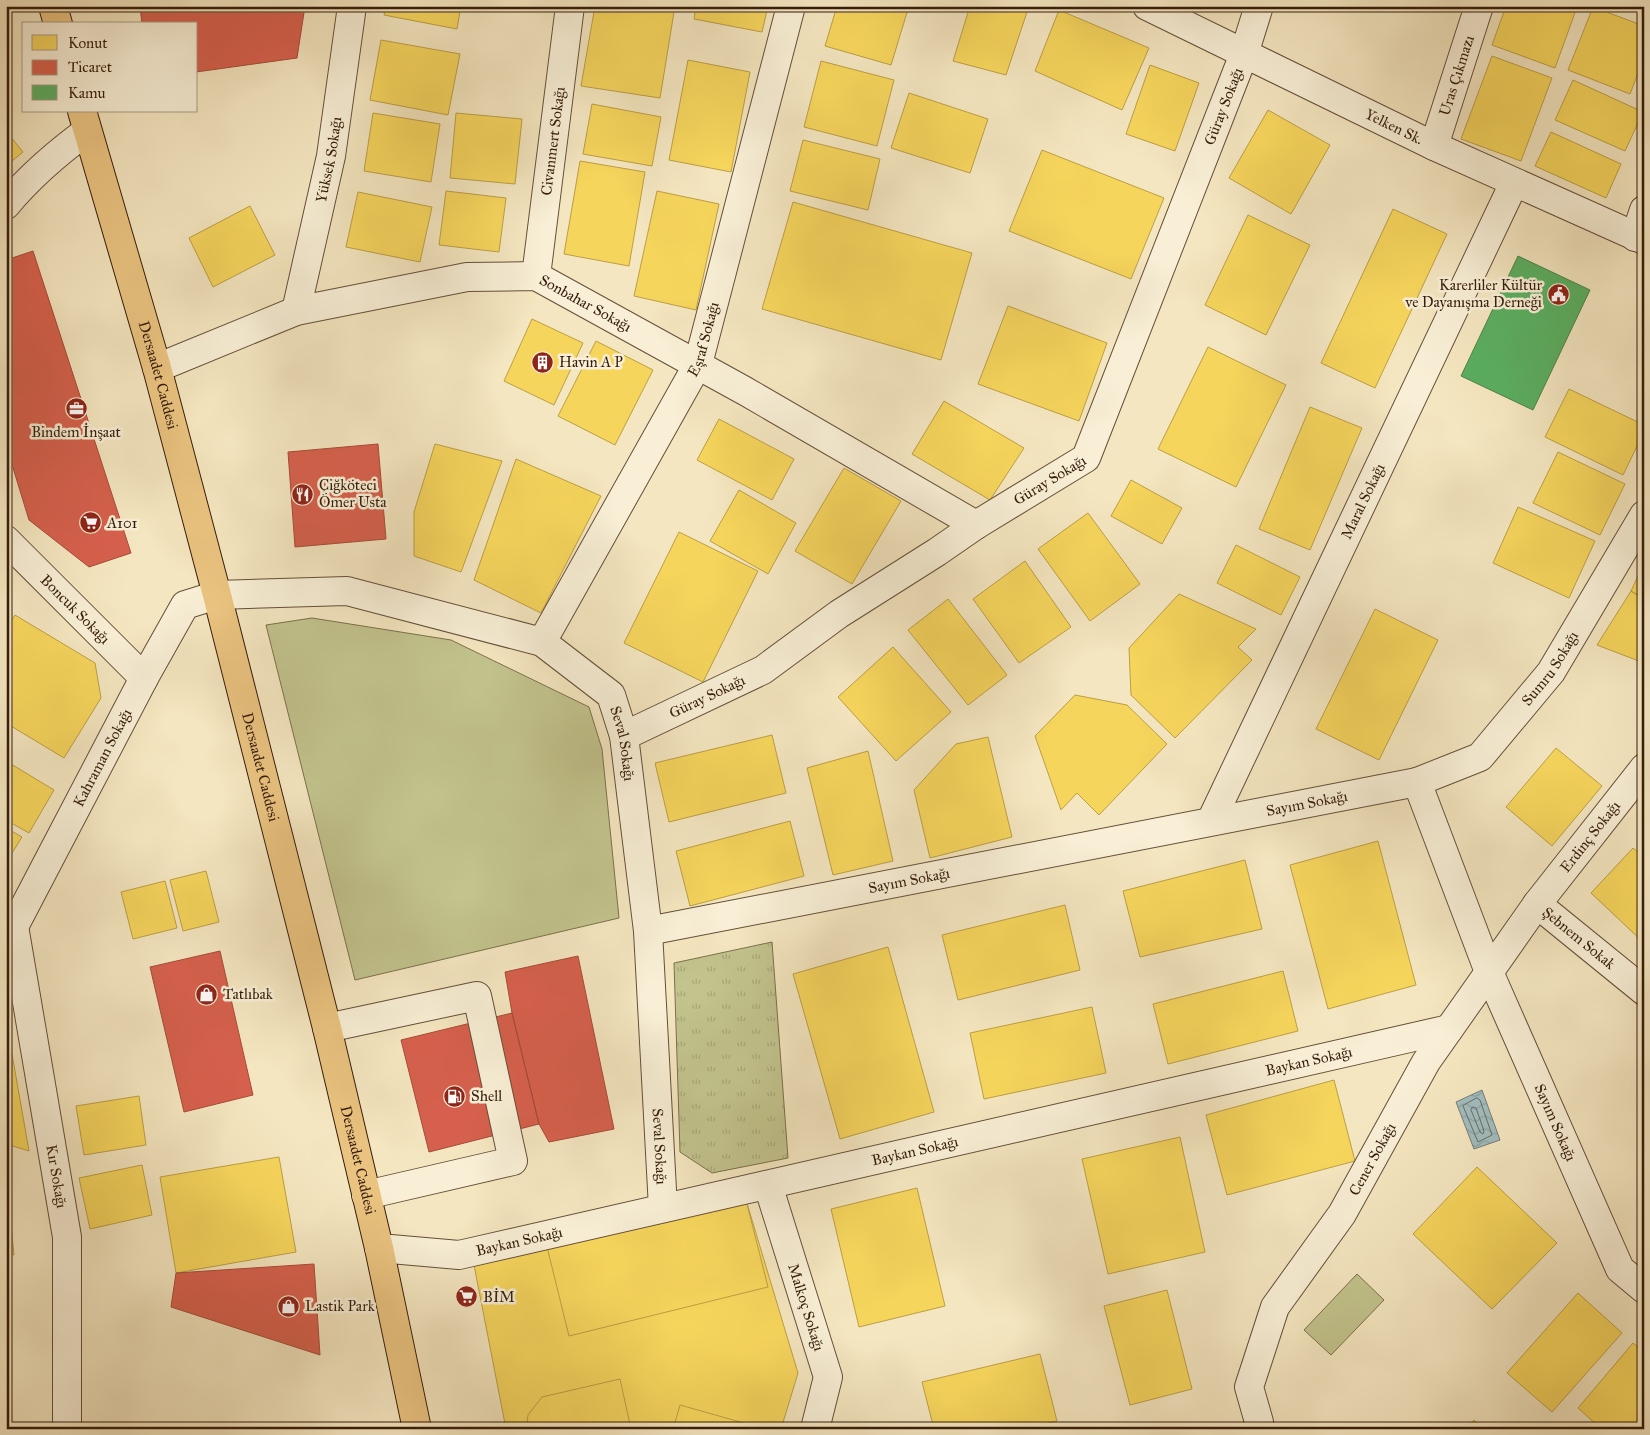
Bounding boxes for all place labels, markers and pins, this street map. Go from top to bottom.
place label: Karerliler Kültür ve Dayanışma Derneği [1404,276,1542,311]
public building icon: Karerliler Kültür ve Dayanışma Derneği [1546,282,1570,306]
building icon: Havin A P [531,350,555,374]
place label: Havin A P [559,353,623,371]
office icon: Bindem İnşaat [64,397,88,421]
place label: Bindem İnşaat [31,423,122,441]
place label: Çiğköteci Ömer Usta [319,476,387,511]
restaurant icon: Çiğköteci Ömer Usta [291,482,315,506]
supermarket icon: A101 [79,511,103,535]
place label: A101 [106,514,138,532]
shop icon: Tatlıbak [195,982,219,1006]
place label: Tatlıbak [223,985,273,1003]
fuel station icon: Shell [443,1084,467,1108]
place label: Shell [471,1087,503,1105]
supermarket icon: BİM [455,1285,479,1309]
place label: BİM [483,1288,515,1306]
shop icon: Lastik Park [277,1294,301,1318]
place label: Lastik Park [305,1297,375,1315]

